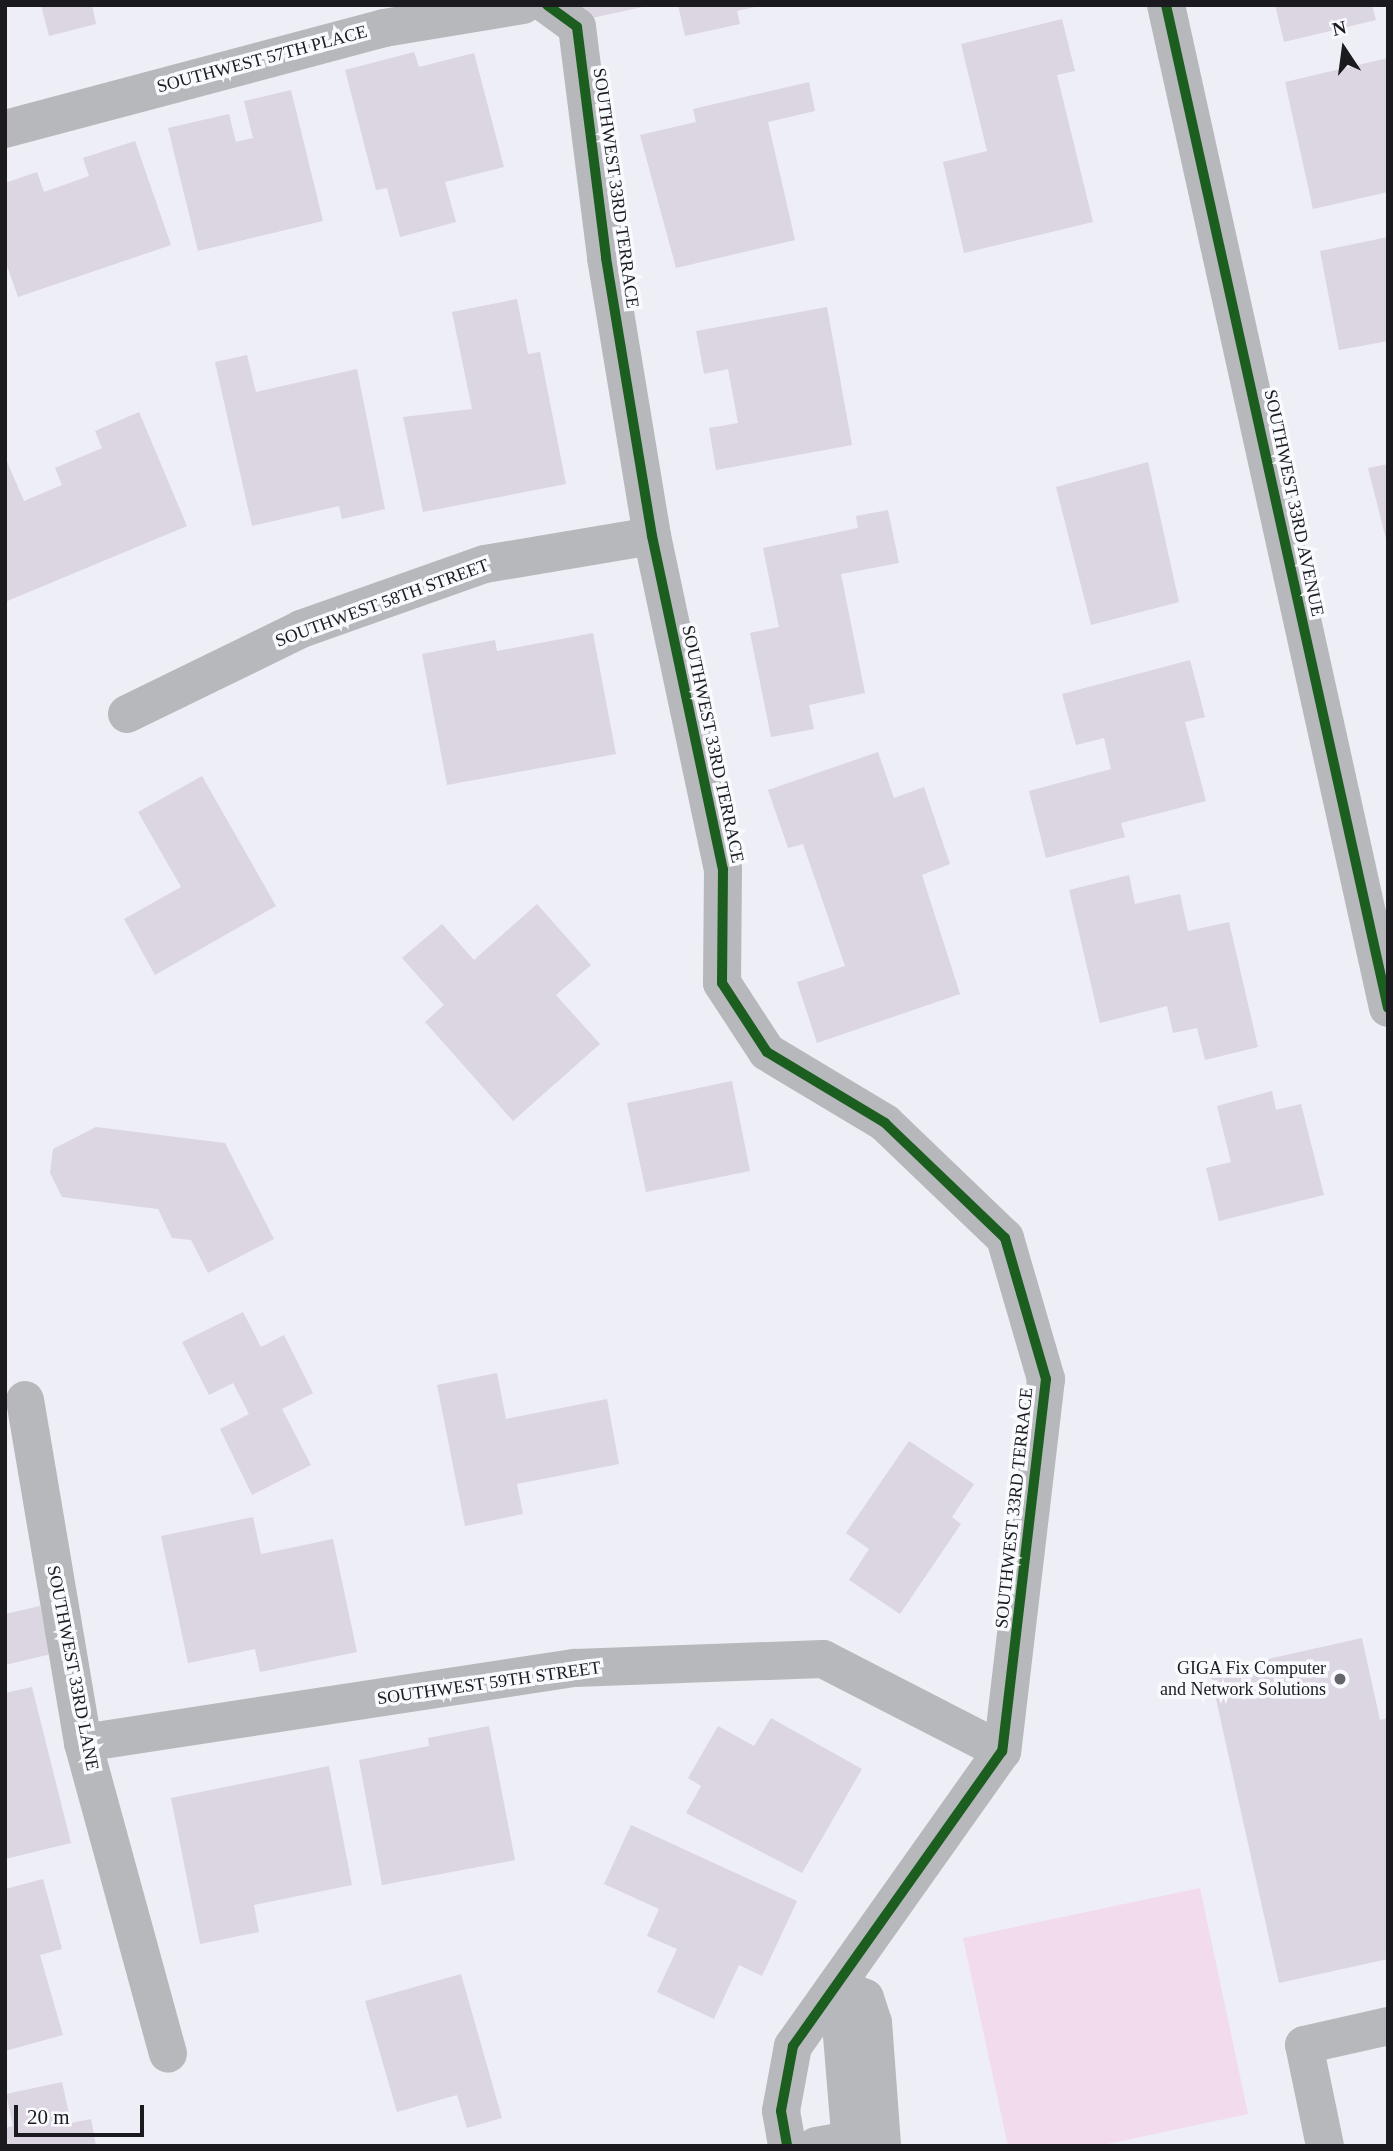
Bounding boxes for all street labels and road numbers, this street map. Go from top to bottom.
street label: SOUTHWEST 57TH PLACE [154,20,370,98]
street label: SOUTHWEST 33RD TERRACE [588,66,644,310]
street label: SOUTHWEST 33RD AVENUE [1259,387,1329,619]
street label: SOUTHWEST 58TH STREET [272,554,492,652]
street label: SOUTHWEST 33RD TERRACE [677,623,749,865]
street label: SOUTHWEST 33RD TERRACE [991,1386,1037,1630]
street label: SOUTHWEST 33RD LANE [42,1563,104,1773]
street label: SOUTHWEST 59TH STREET [376,1657,602,1709]

